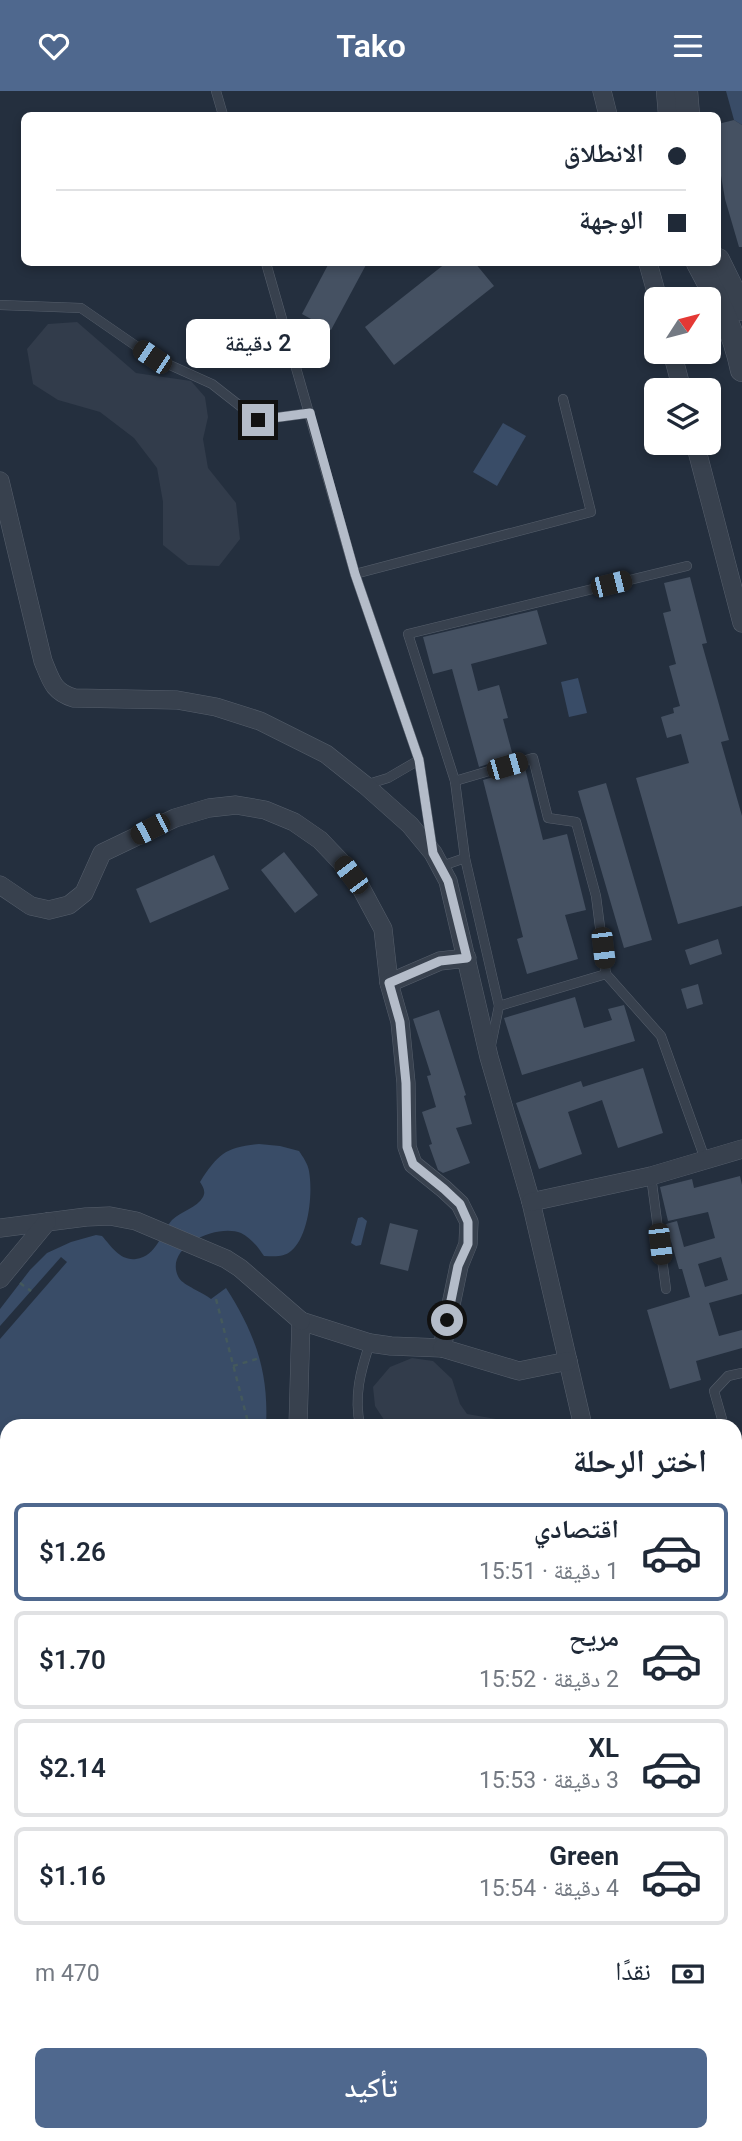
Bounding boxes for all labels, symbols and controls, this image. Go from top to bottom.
icon: heart [35,27,73,65]
text: Tako [336,27,406,65]
icon: menu [669,27,707,65]
text: الانطلاق [564,138,644,168]
text: الوجهة [579,205,644,235]
north arrow [644,287,721,364]
map controls [644,287,721,455]
callout: 2 دقيقة [186,319,330,367]
text: 2 دقيقة [225,330,291,357]
car [129,337,176,377]
button: layers [644,378,721,455]
route end [242,404,274,436]
car [589,569,634,599]
car [484,750,531,782]
car [127,810,174,848]
car [330,852,373,898]
car [591,926,616,970]
car [648,1222,673,1266]
route start [431,1304,463,1336]
text: اختر الرحلة [573,1442,707,1480]
text: اقتصادي [534,1514,619,1544]
icon: car [640,1521,703,1584]
text: $1.26 [39,1537,106,1567]
text: 1 دقيقة · 15:51 [479,1558,619,1585]
text: مريح [569,1622,619,1652]
icon: car [640,1629,703,1692]
text: $1.70 [39,1645,106,1675]
text: 2 دقيقة · 15:52 [479,1666,619,1693]
text: XL [588,1733,619,1763]
icon: car [640,1737,703,1800]
text: $2.14 [39,1753,106,1783]
text: 3 دقيقة · 15:53 [479,1767,619,1794]
text: Green [549,1841,619,1871]
icon: car [640,1845,703,1908]
text: $1.16 [39,1861,106,1891]
text: 4 دقيقة · 15:54 [479,1875,619,1902]
icon: cash [669,1955,707,1993]
text: نقدًا [615,1956,651,1986]
text: 470 m [35,1960,100,1987]
button: تأكيد [35,2048,707,2128]

